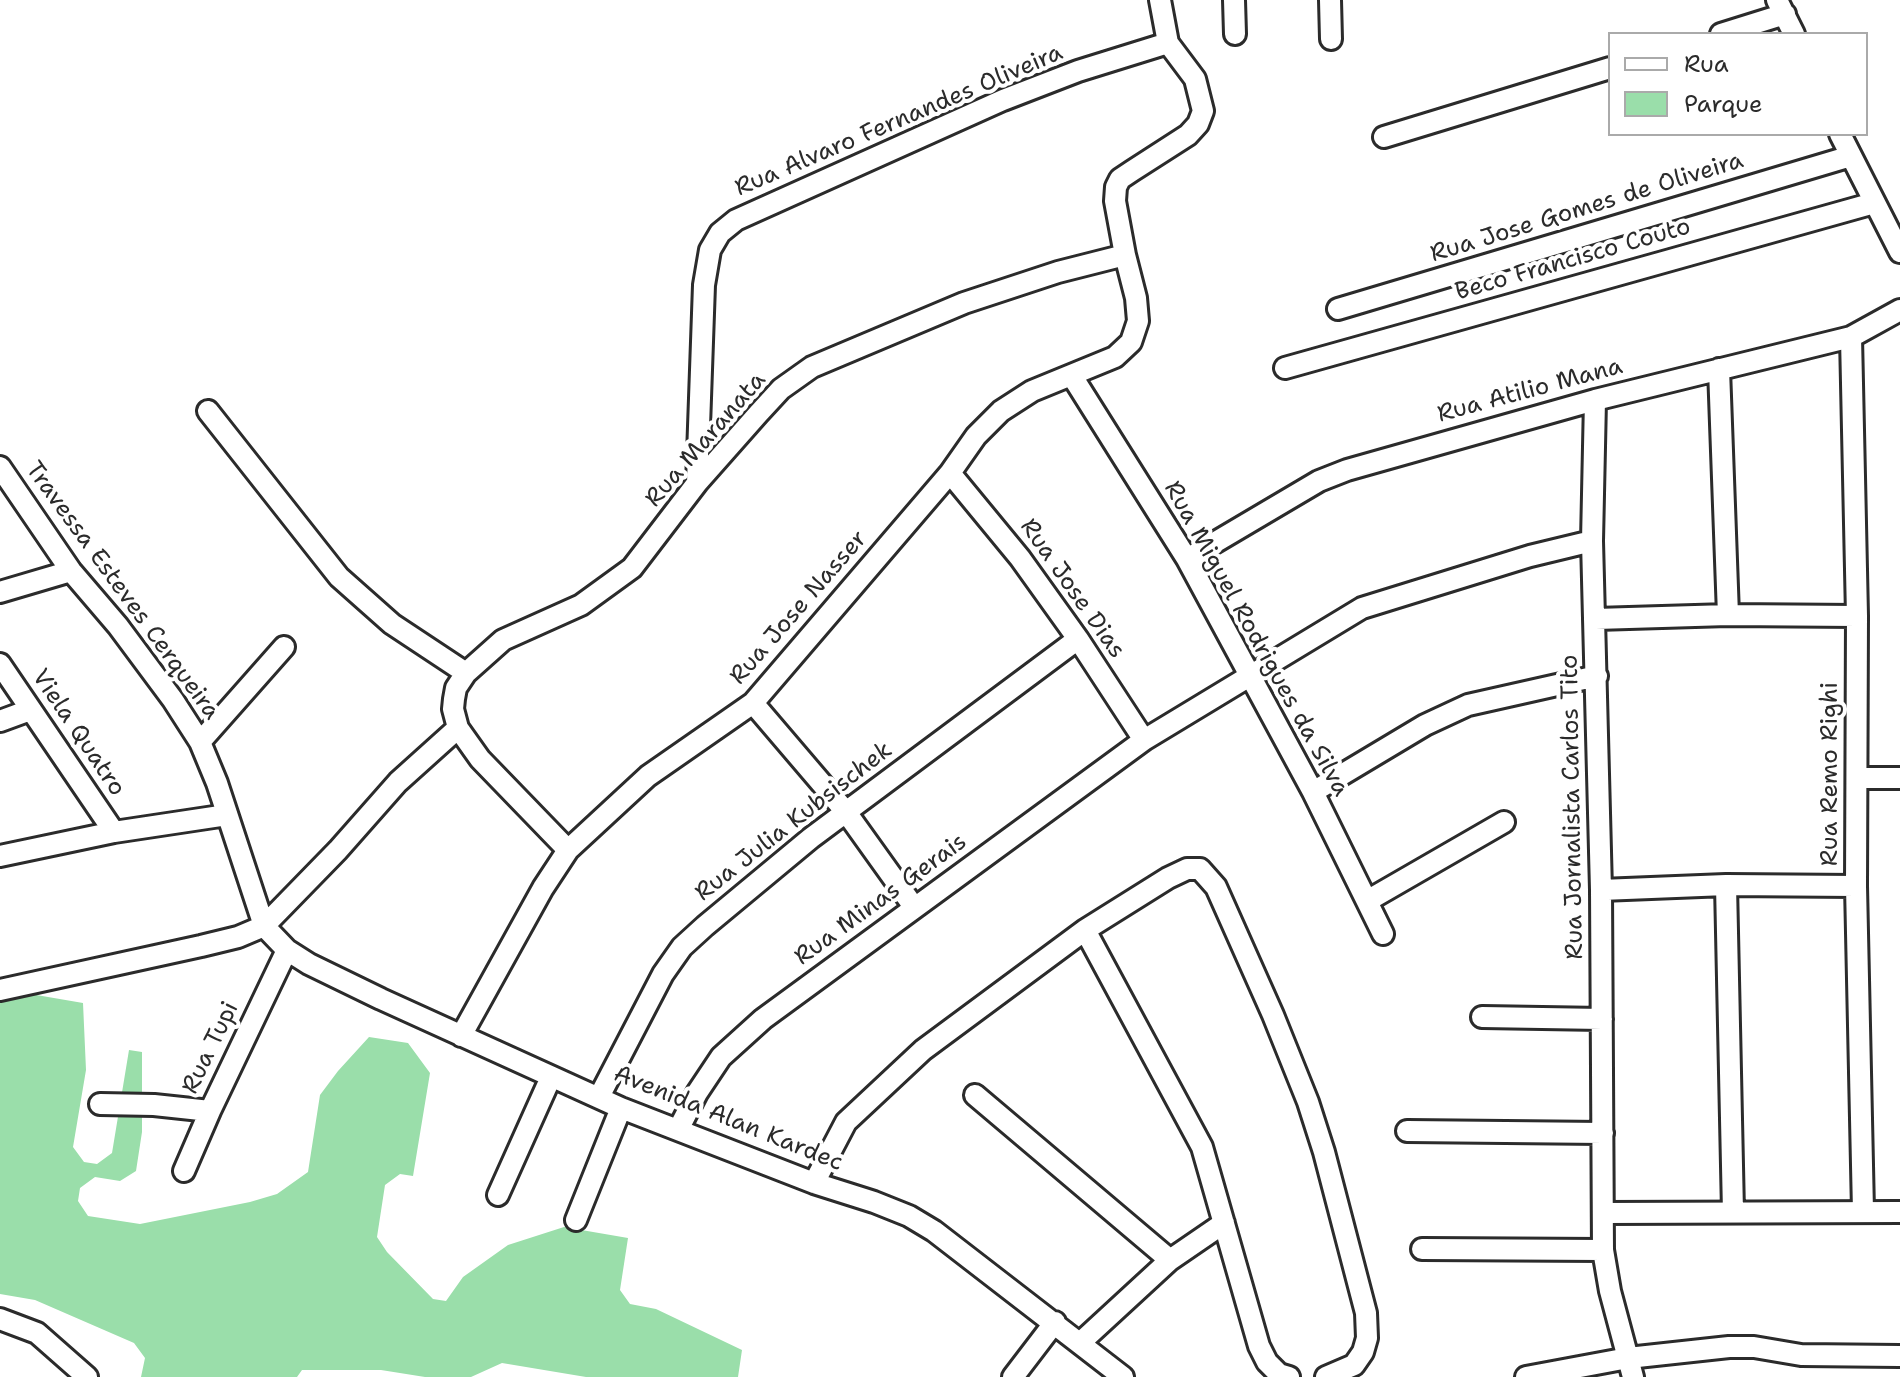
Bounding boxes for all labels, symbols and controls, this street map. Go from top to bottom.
legend [1608,32,1868,136]
street label: Rua Alvaro Fernandes Oliveira [731,39,1067,203]
text: Rua [1684,48,1729,80]
text: Parque [1684,88,1763,120]
street label: Rua Jose Gomes de Oliveira [1427,147,1747,269]
street label: Beco Francisco Couto [1452,213,1694,307]
street label: Rua Atilio Mana [1434,352,1626,430]
street label: Rua Maranata [640,367,772,513]
street label: Travessa Esteves Cerqueira [19,456,225,726]
street label: Rua Miguel Rodrigues da Silva [1157,477,1355,801]
street label: Rua Jose Dias [1013,514,1131,664]
street label: Rua Jose Nasser [724,525,874,691]
street label: Rua Jornalista Carlos Tito [1556,654,1590,960]
street label: Viela Quatro [25,664,131,802]
street label: Rua Remo Righi [1817,682,1845,866]
street label: Rua Julia Kubsischek [690,736,898,908]
street label: Rua Minas Gerais [789,828,973,972]
street label: Rua Tupi [176,997,246,1099]
street label: Avenida Alan Kardec [609,1060,847,1178]

